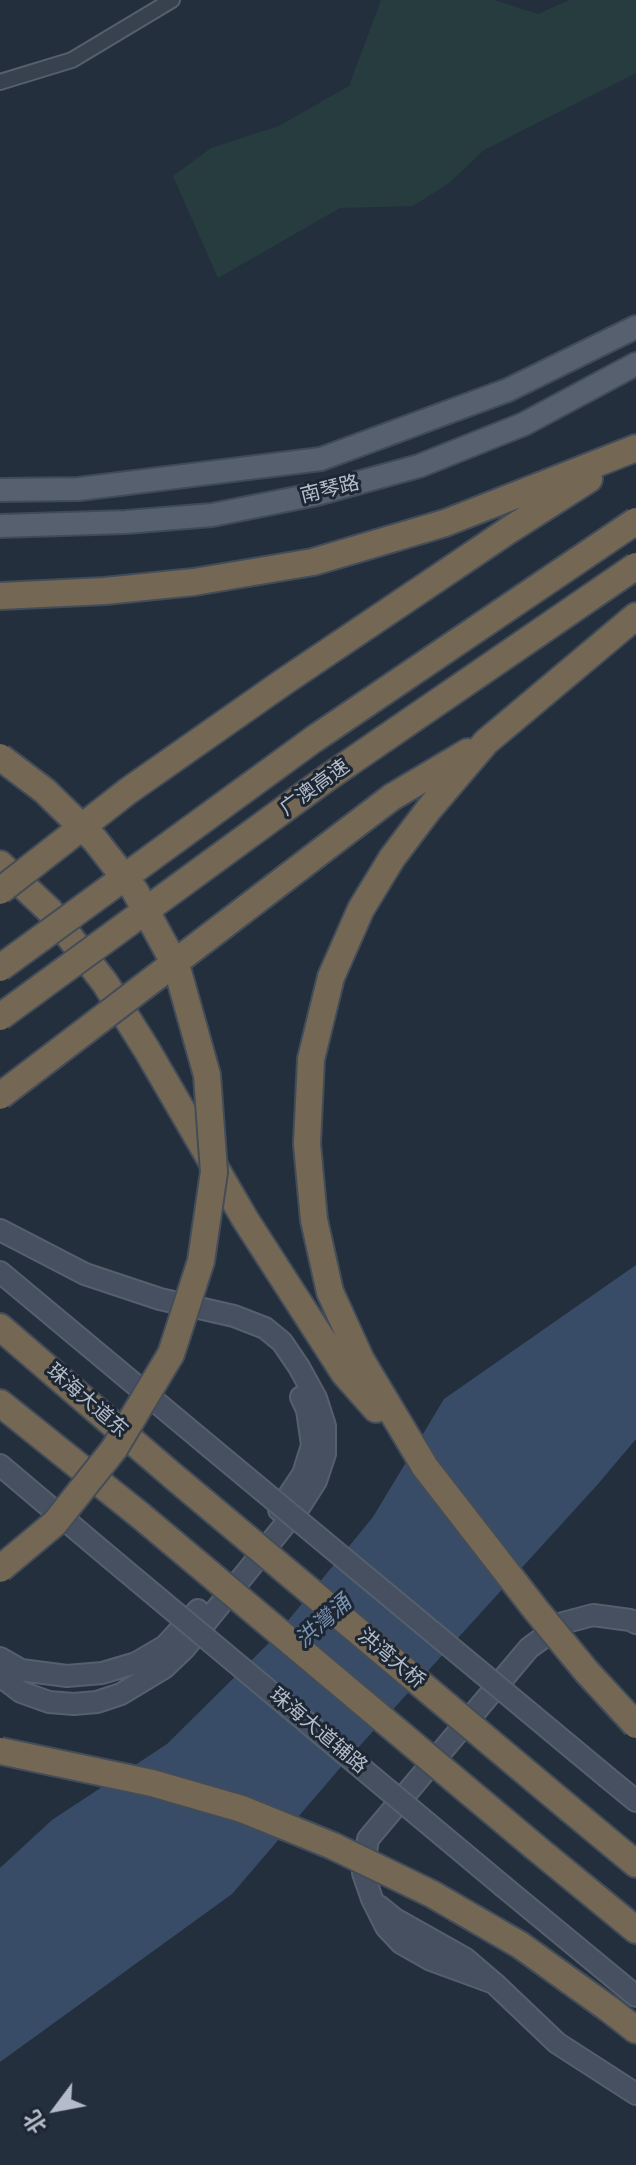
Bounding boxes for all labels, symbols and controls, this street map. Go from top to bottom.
street label: 南琴路 [298,471,362,509]
street label: 广澳高速 [276,755,354,821]
street label: 珠海大道东 [41,1359,133,1443]
water label: 洪灣涌 [291,1590,357,1654]
street label: 洪湾大桥 [353,1624,429,1694]
street label: 珠海大道辅路 [264,1683,372,1779]
north arrow [16,2069,96,2149]
text: 北 [19,2106,52,2138]

